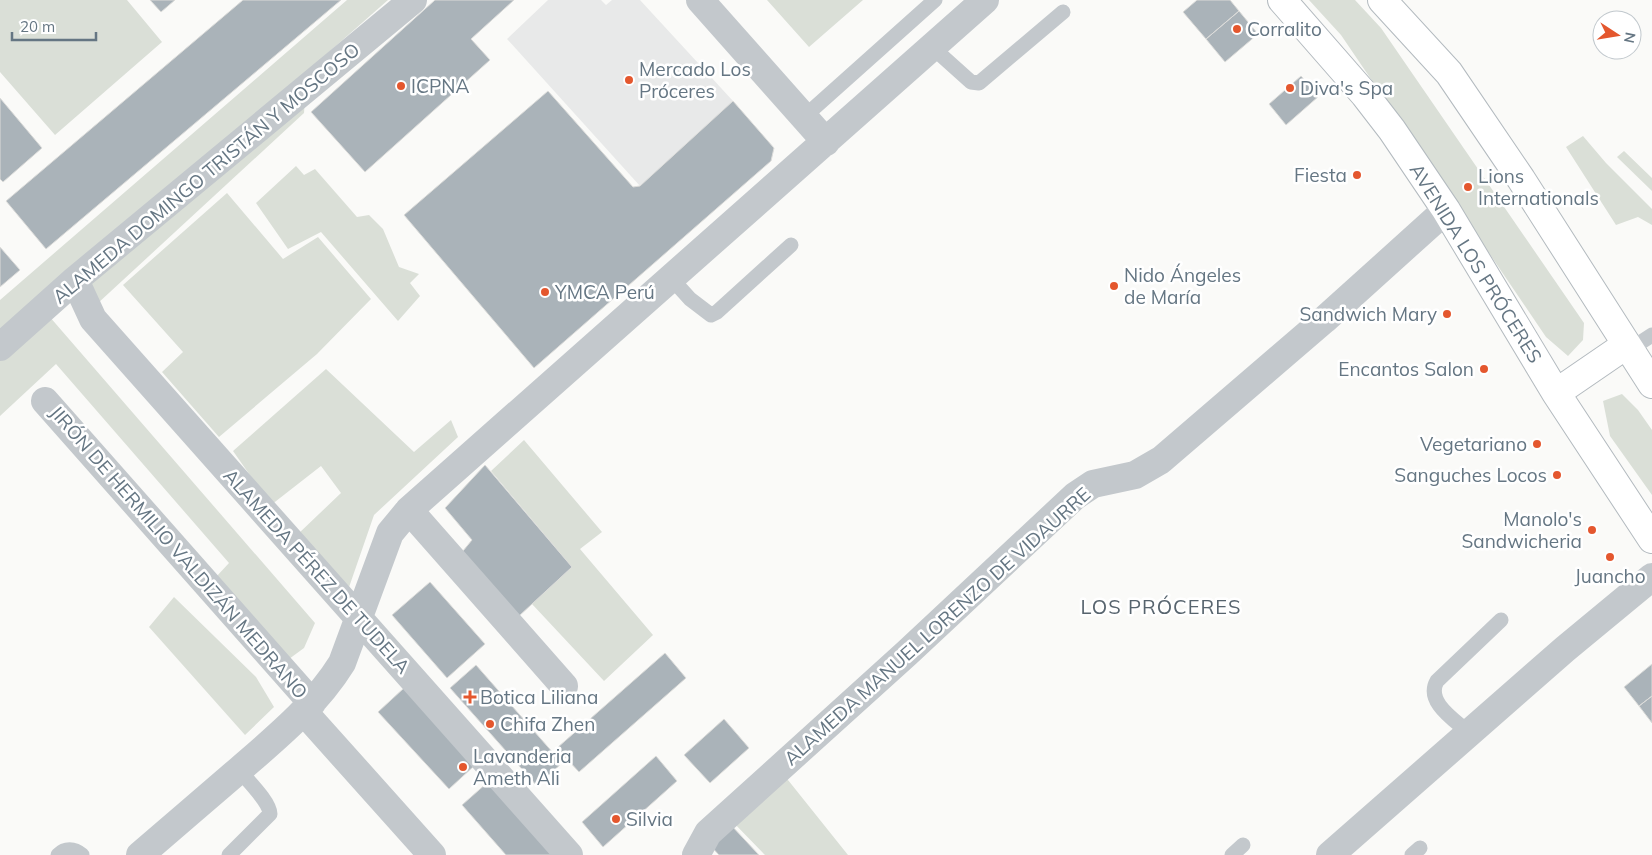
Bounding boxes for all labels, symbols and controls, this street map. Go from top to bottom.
scale bar [12,10,96,42]
north arrow [1592,10,1642,60]
text: 20 m [20,17,55,36]
place label: Corralito [1247,17,1322,41]
marker: Corralito [1231,23,1243,35]
text: N [1620,31,1640,45]
street label: ALAMEDA DOMINGO TRISTÁN Y MOSCOSO [48,37,364,309]
place label: Mercado Los Próceres [639,57,751,103]
place label: ICPNA [411,74,469,98]
marker: Mercado Los Próceres [623,74,635,86]
place label: Diva's Spa [1300,76,1393,100]
marker: ICPNA [395,80,407,92]
marker: Diva's Spa [1284,82,1296,94]
street label: AVENIDA LOS PRÓCERES [1405,159,1547,367]
place label: Fiesta [1294,163,1347,187]
place label: Lions Internationals [1478,164,1599,210]
marker: Fiesta [1351,169,1363,181]
marker: Lions Internationals [1462,181,1474,193]
place label: Nido Ángeles de María [1124,263,1241,309]
place label: YMCA Perú [554,280,655,304]
marker: Nido Ángeles de María [1108,280,1120,292]
marker: YMCA Perú [539,286,551,298]
place label: Sandwich Mary [1299,302,1437,326]
marker: Sandwich Mary [1441,308,1453,320]
place label: Encantos Salon [1338,357,1474,381]
marker: Encantos Salon [1478,363,1490,375]
street label: JIRÓN DE HERMILIO VALDIZÁN MEDRANO [45,400,313,704]
place label: Vegetariano [1420,432,1527,456]
marker: Vegetariano [1531,438,1543,450]
place label: Sanguches Locos [1394,463,1547,487]
street label: ALAMEDA PÉREZ DE TUDELA [219,464,415,678]
marker: Sanguches Locos [1551,469,1563,481]
street label: ALAMEDA MANUEL LORENZO DE VIDAURRE [779,482,1095,770]
place label: Manolo's Sandwicheria [1462,507,1582,553]
marker: Manolo's Sandwicheria [1586,524,1598,536]
marker: Juancho [1604,551,1616,563]
place label: Juancho [1574,564,1646,588]
district label: LOS PRÓCERES [1081,594,1241,619]
place label: Botica Liliana [480,685,598,709]
marker: Botica Liliana [464,691,476,703]
place label: Chifa Zhen [500,712,595,736]
marker: Chifa Zhen [484,718,496,730]
place label: Lavanderia Ameth Ali [473,744,572,790]
marker: Lavanderia Ameth Ali [457,761,469,773]
place label: Silvia [626,807,673,831]
marker: Silvia [610,813,622,825]

